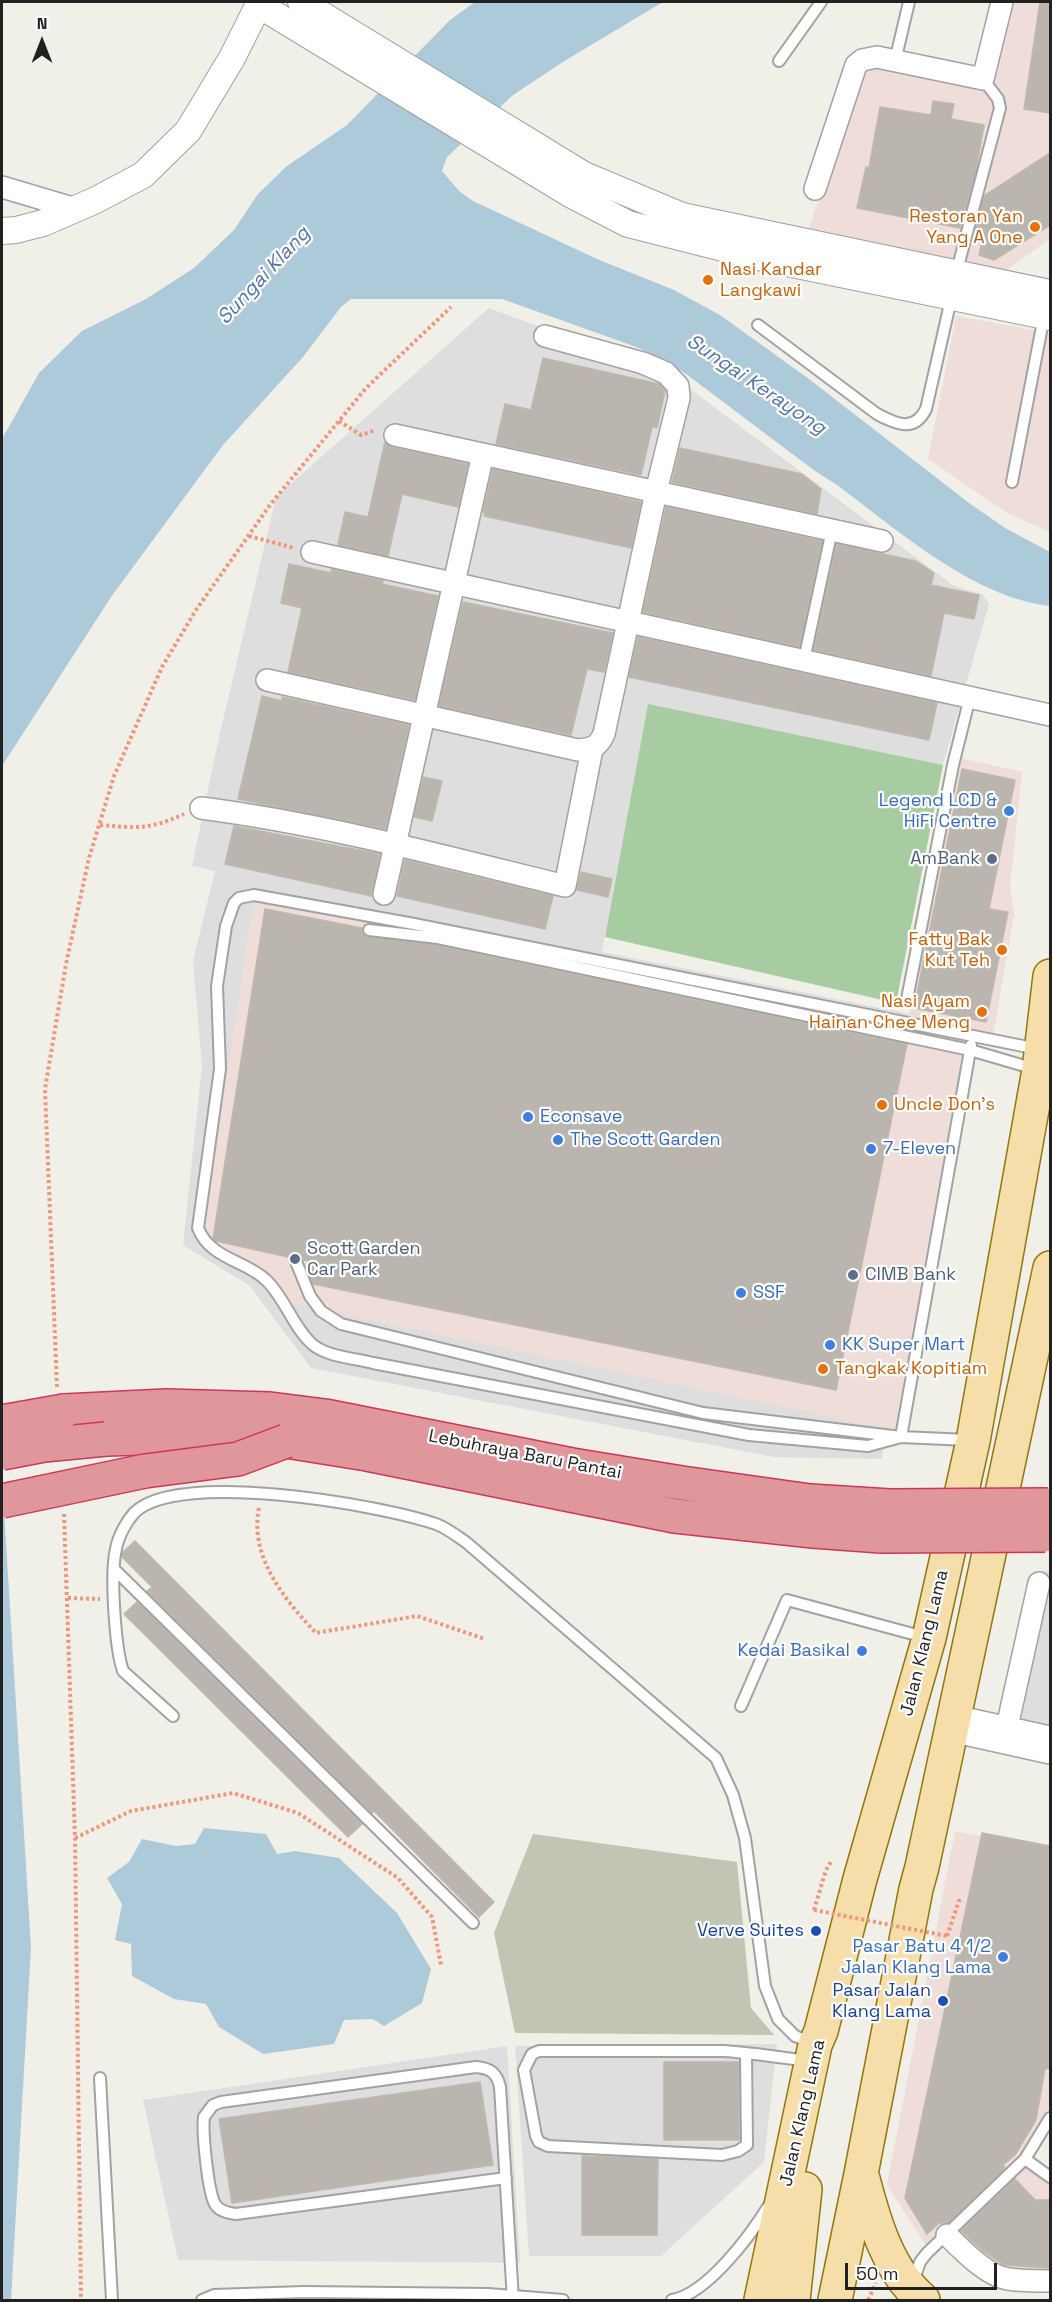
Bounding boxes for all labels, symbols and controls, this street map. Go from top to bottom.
north arrow [12,12,72,72]
text: N [37,13,47,34]
place label: Restoran Yan Yang A One [909,206,1023,248]
marker: Restoran Yan Yang A One [1028,220,1042,234]
water label: Sungai Klang [213,222,315,330]
place label: Nasi Kandar Langkawi [720,259,822,302]
marker: Nasi Kandar Langkawi [701,273,715,287]
water label: Sungai Kerayong [682,329,830,441]
place label: Legend LCD & HiFi Centre [879,790,997,832]
marker: Legend LCD & HiFi Centre [1002,804,1016,818]
place label: AmBank [910,848,980,870]
marker: AmBank [985,852,999,866]
place label: Fatty Bak Kut Teh [908,929,990,972]
marker: Fatty Bak Kut Teh [995,943,1009,957]
place label: Nasi Ayam Hainan Chee Meng [809,991,970,1034]
marker: Nasi Ayam Hainan Chee Meng [975,1005,989,1019]
place label: Uncle Don's [894,1094,995,1116]
marker: Uncle Don's [875,1098,889,1112]
place label: Econsave [540,1106,622,1128]
marker: Econsave [521,1110,535,1124]
place label: The Scott Garden [570,1129,720,1151]
marker: The Scott Garden [551,1133,565,1147]
place label: 7-Eleven [883,1138,956,1160]
marker: 7-Eleven [864,1142,878,1156]
place label: Scott Garden Car Park [307,1238,421,1280]
marker: Scott Garden Car Park [288,1252,302,1266]
place label: CIMB Bank [865,1264,956,1286]
marker: CIMB Bank [846,1268,860,1282]
place label: SSF [753,1282,785,1304]
marker: SSF [734,1286,748,1300]
place label: KK Super Mart [842,1334,965,1356]
marker: KK Super Mart [823,1338,837,1352]
place label: Tangkak Kopitiam [835,1358,987,1380]
marker: Tangkak Kopitiam [816,1362,830,1376]
street label: Lebuhraya Baru Pantai [427,1426,623,1484]
street label: Jalan Klang Lama [896,1568,954,1718]
place label: Kedai Basikal [737,1640,850,1662]
marker: Kedai Basikal [855,1644,869,1658]
place label: Verve Suites [697,1920,804,1942]
marker: Verve Suites [809,1924,823,1938]
place label: Pasar Batu 4 1/2 Jalan Klang Lama [841,1936,991,1978]
marker: Pasar Batu 4 1/2 Jalan Klang Lama [996,1950,1010,1964]
place label: Pasar Jalan Klang Lama [832,1980,931,2022]
marker: Pasar Jalan Klang Lama [936,1994,950,2008]
street label: Jalan Klang Lama [776,2038,830,2188]
scale bar [848,2251,1000,2289]
text: 50 m [856,2262,898,2285]

